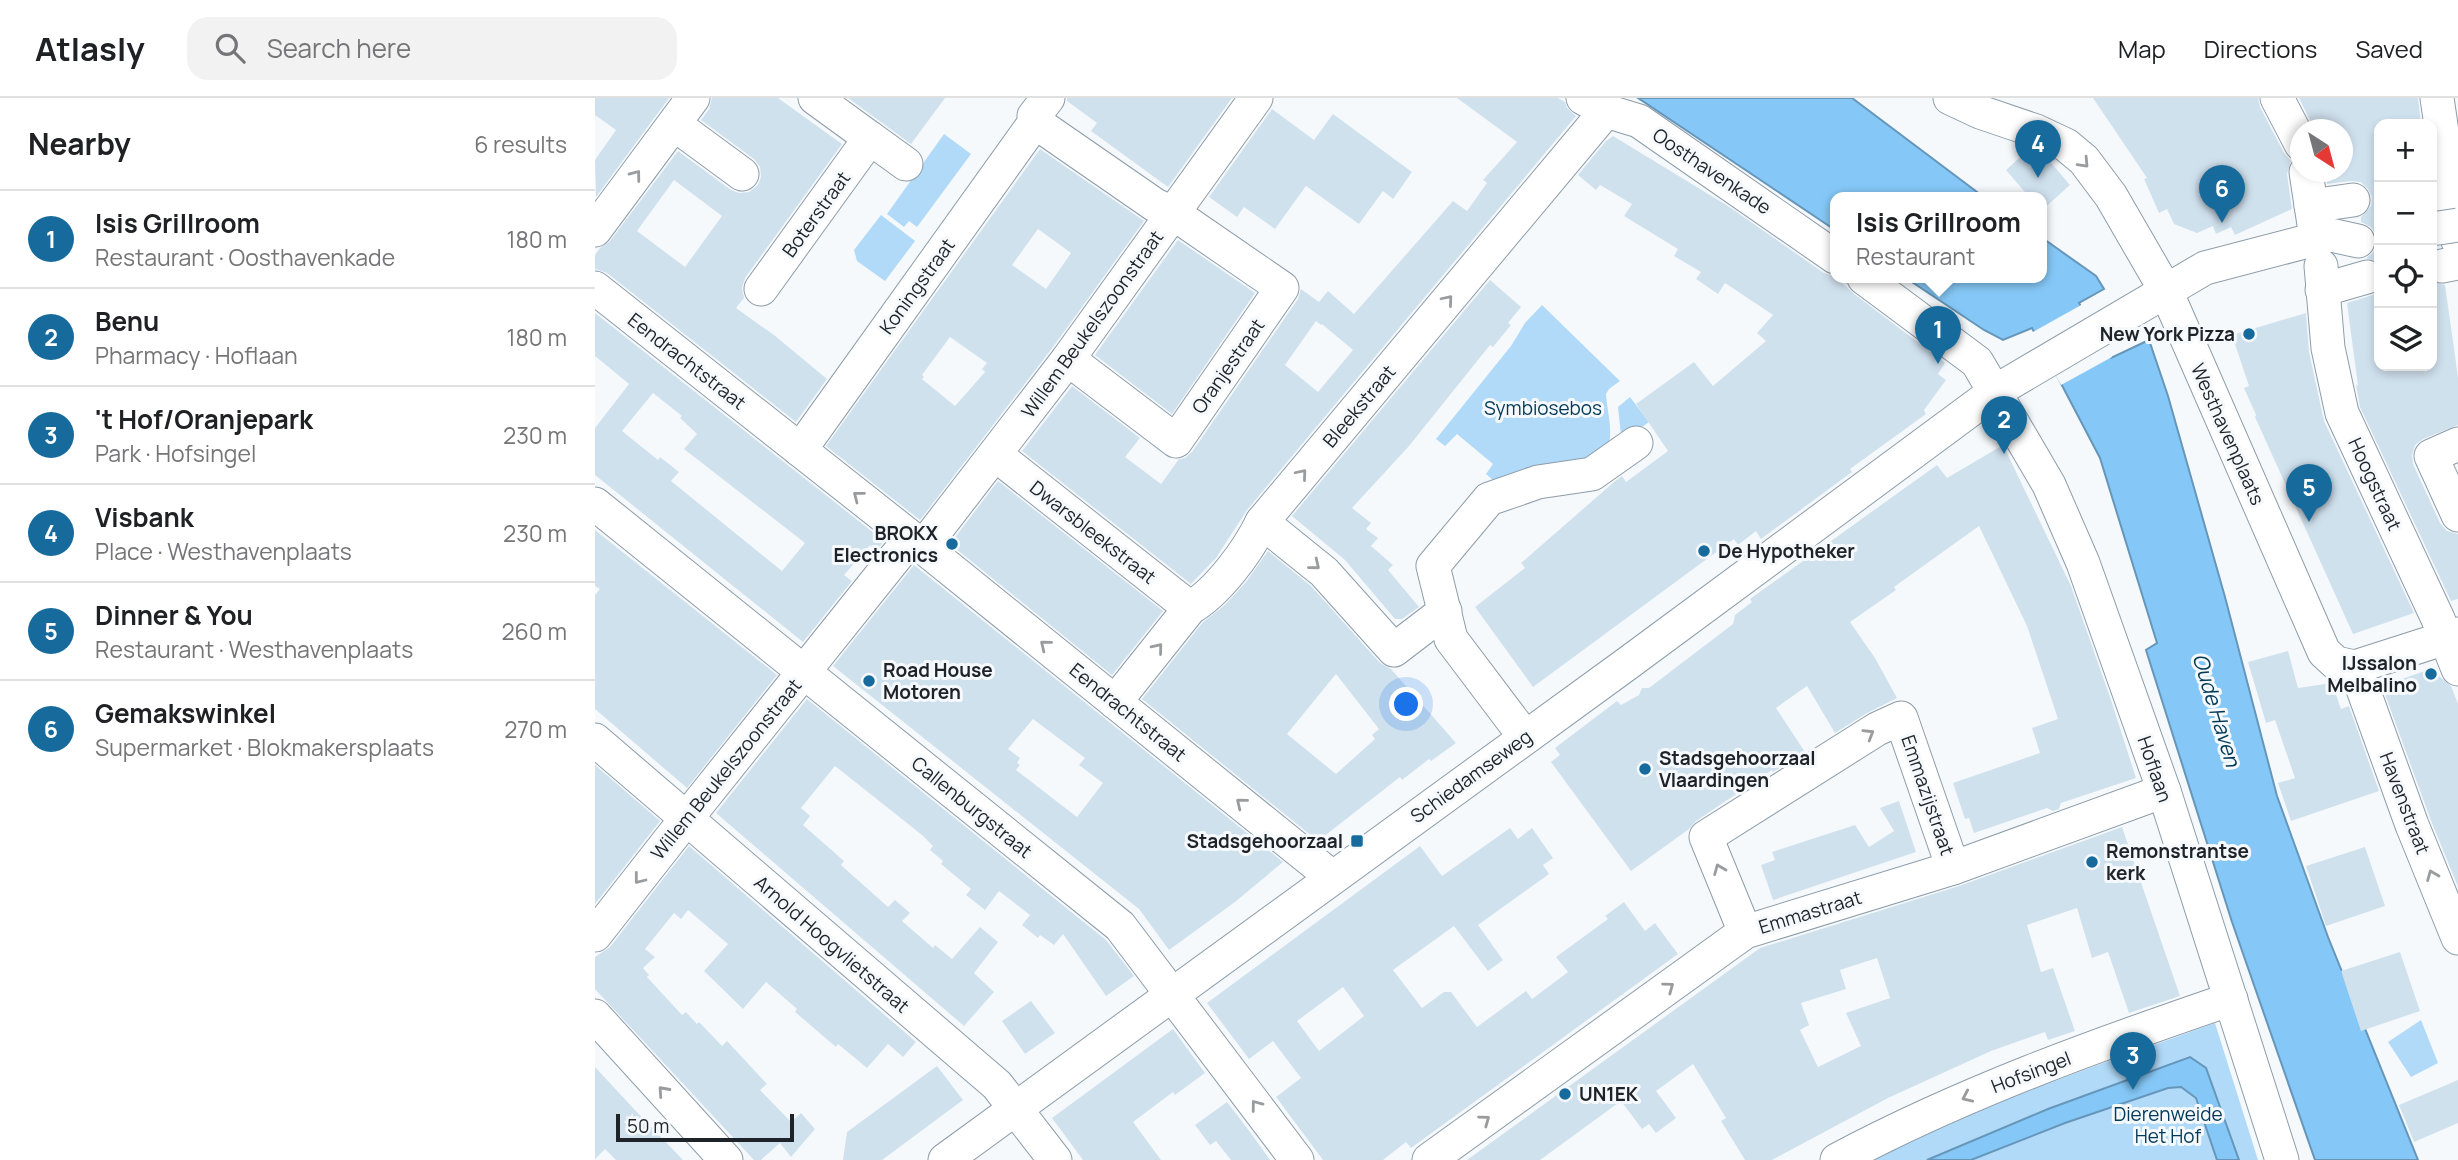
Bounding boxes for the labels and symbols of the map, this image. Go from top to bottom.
north arrow [2290,119,2353,182]
pin: 4 [2015,120,2061,178]
street label: Oosthavenkade [1648,122,1776,220]
one-way arrow [2076,154,2089,167]
pin: 6 [2199,165,2245,223]
street label: Boterstraat [776,166,856,262]
one-way arrow [627,170,640,183]
street label: Willem Beukelszoonstraat [1015,225,1169,423]
street label: Koningstraat [873,233,961,339]
one-way arrow [1440,295,1452,308]
pin: 1 [1915,306,1961,364]
street label: Eendrachtstraat [623,307,751,415]
street label: Oranjestraat [1186,313,1270,419]
place label: New York Pizza [2100,321,2235,347]
marker: New York Pizza [2241,326,2257,342]
street label: Bleekstraat [1317,359,1401,453]
street label: Westhavenplaats [2185,359,2271,509]
park label: Symbiosebos [1484,395,1602,421]
pin: 2 [1981,396,2027,454]
street label: Hoogstraat [2342,433,2408,535]
pin: 5 [2286,464,2332,522]
one-way arrow [1294,470,1306,483]
street label: Dwarsbleekstraat [1024,474,1162,590]
one-way arrow [853,492,866,504]
place label: BROKX Electronics [833,520,939,568]
marker: BROKX Electronics [944,536,960,552]
place label: De Hypotheker [1718,538,1855,564]
marker: De Hypotheker [1696,543,1712,559]
one-way arrow [1308,556,1320,569]
one-way arrow [1040,641,1053,653]
one-way arrow [1150,644,1162,657]
water label: Oude Haven [2186,650,2248,771]
place label: IJssalon Melbalino [2327,650,2417,698]
place label: Road House Motoren [883,657,993,705]
street label: Eendrachtstraat [1064,657,1192,767]
marker: IJssalon Melbalino [2423,666,2439,682]
street label: Willem Beukelszoonstraat [645,673,807,865]
marker: Road House Motoren [861,673,877,689]
your location [1389,687,1423,721]
street label: Schiedamseweg [1405,723,1537,829]
one-way arrow [1861,730,1874,743]
street label: Emmazijstraat [1895,731,1961,859]
street label: Hoflaan [2132,732,2178,806]
place label: Stadsgehoorzaal Vlaardingen [1659,745,1816,793]
street label: Havenstraat [2374,748,2436,858]
street label: Callenburgstraat [906,750,1038,864]
marker: Stadsgehoorzaal Vlaardingen [1637,761,1653,777]
one-way arrow [1237,799,1250,811]
place label: Stadsgehoorzaal [1186,828,1343,854]
marker: Stadsgehoorzaal [1349,833,1365,849]
place label: Remonstrantse kerk [2106,838,2249,886]
marker: Remonstrantse kerk [2084,854,2100,870]
one-way arrow [1713,864,1727,877]
street label: Arnold Hoogvlietstraat [749,869,915,1019]
one-way arrow [2426,869,2440,882]
one-way arrow [634,871,647,884]
street label: Emmastraat [1755,884,1865,940]
one-way arrow [1661,983,1674,995]
pin: 3 [2110,1032,2156,1090]
street label: Hofsingel [1987,1045,2075,1099]
place label: UN1EK [1579,1081,1639,1107]
one-way arrow [659,1086,672,1099]
marker: UN1EK [1557,1086,1573,1102]
one-way arrow [1962,1089,1974,1103]
one-way arrow [1252,1100,1265,1113]
park label: Dierenweide Het Hof [2113,1101,2223,1149]
scale bar [616,1111,795,1143]
one-way arrow [1477,1116,1490,1128]

